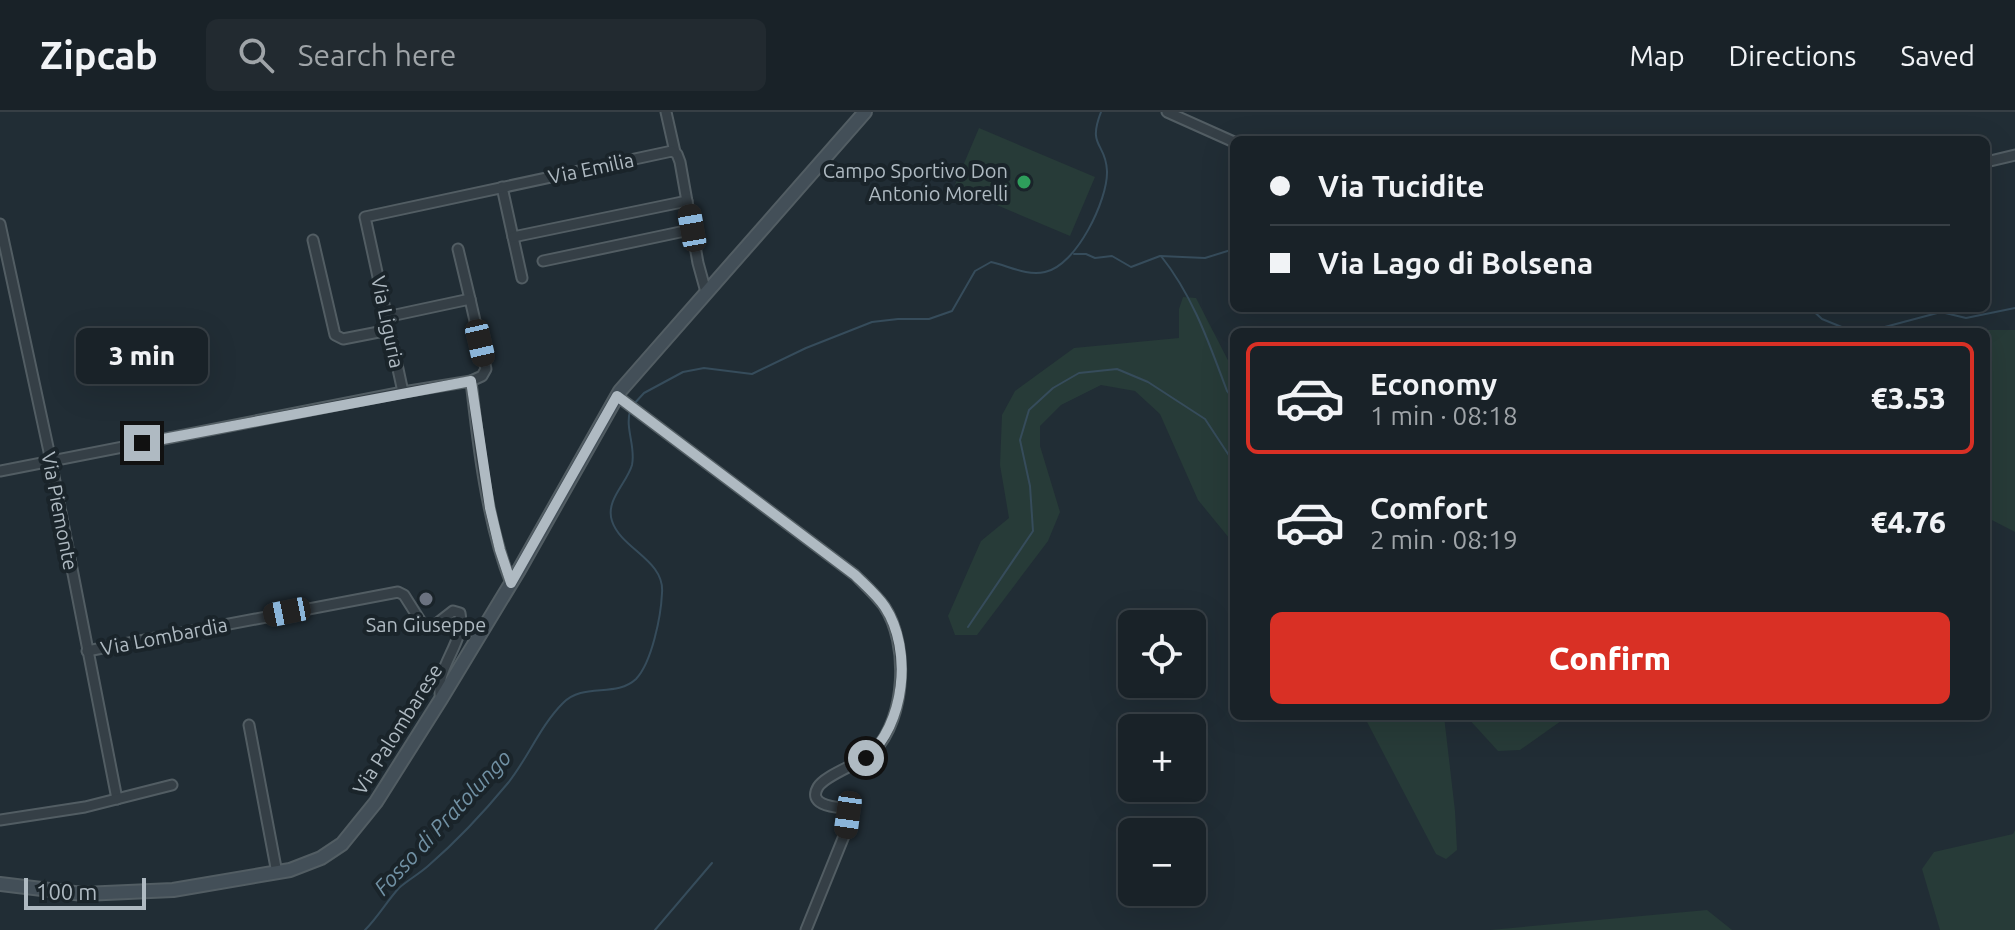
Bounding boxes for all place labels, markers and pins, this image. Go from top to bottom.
place label: Campo Sportivo Don Antonio Morelli [823,159,1008,205]
marker: Campo Sportivo Don Antonio Morelli [1015,173,1033,191]
marker: San Giuseppe [417,590,435,608]
place label: San Giuseppe [366,613,486,636]

